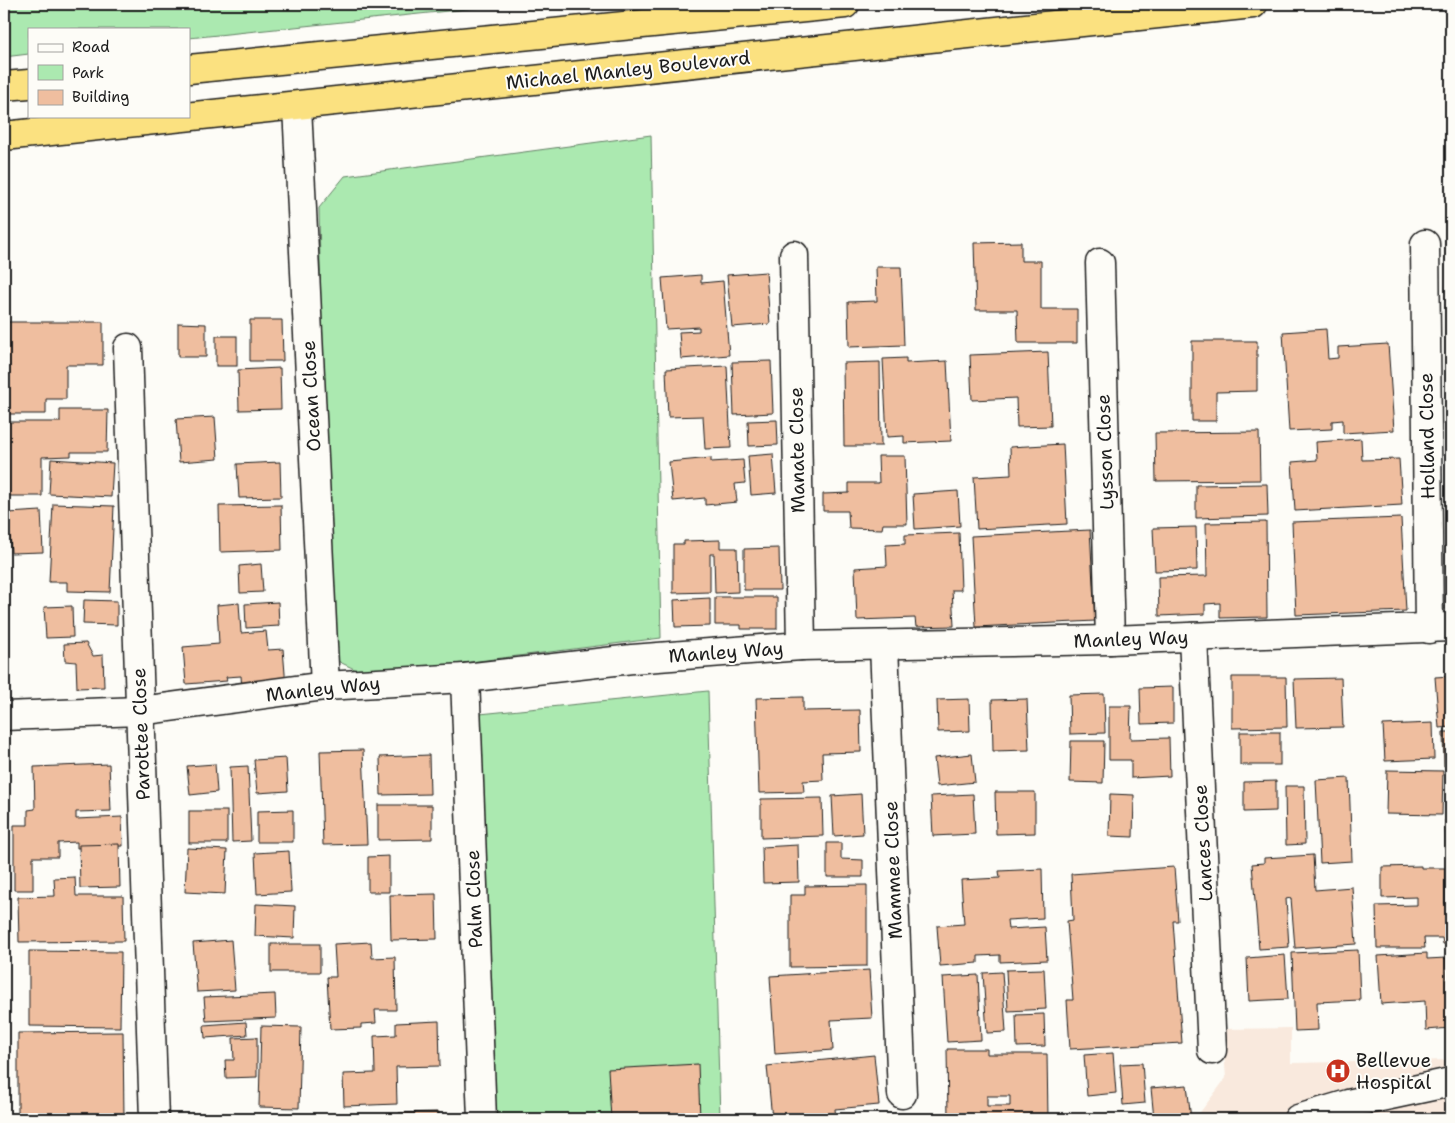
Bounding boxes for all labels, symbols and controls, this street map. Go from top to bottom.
legend [28,28,190,118]
text: Road [72,37,110,57]
street label: Michael Manley Boulevard [505,45,751,95]
text: Park [72,63,104,83]
text: Building [72,87,129,107]
street label: Ocean Close [296,340,326,452]
street label: Holland Close [1413,372,1441,500]
street label: Manate Close [783,387,811,513]
street label: Lysson Close [1090,393,1120,511]
street label: Manley Way [1073,624,1189,654]
street label: Manley Way [668,636,784,668]
street label: Parottee Close [126,667,156,801]
street label: Manley Way [264,671,382,707]
street label: Lances Close [1187,784,1219,902]
street label: Mammee Close [878,800,908,940]
street label: Palm Close [460,849,488,949]
place label: Bellevue Hospital [1356,1048,1431,1095]
hospital icon: Bellevue Hospital [1325,1058,1351,1084]

